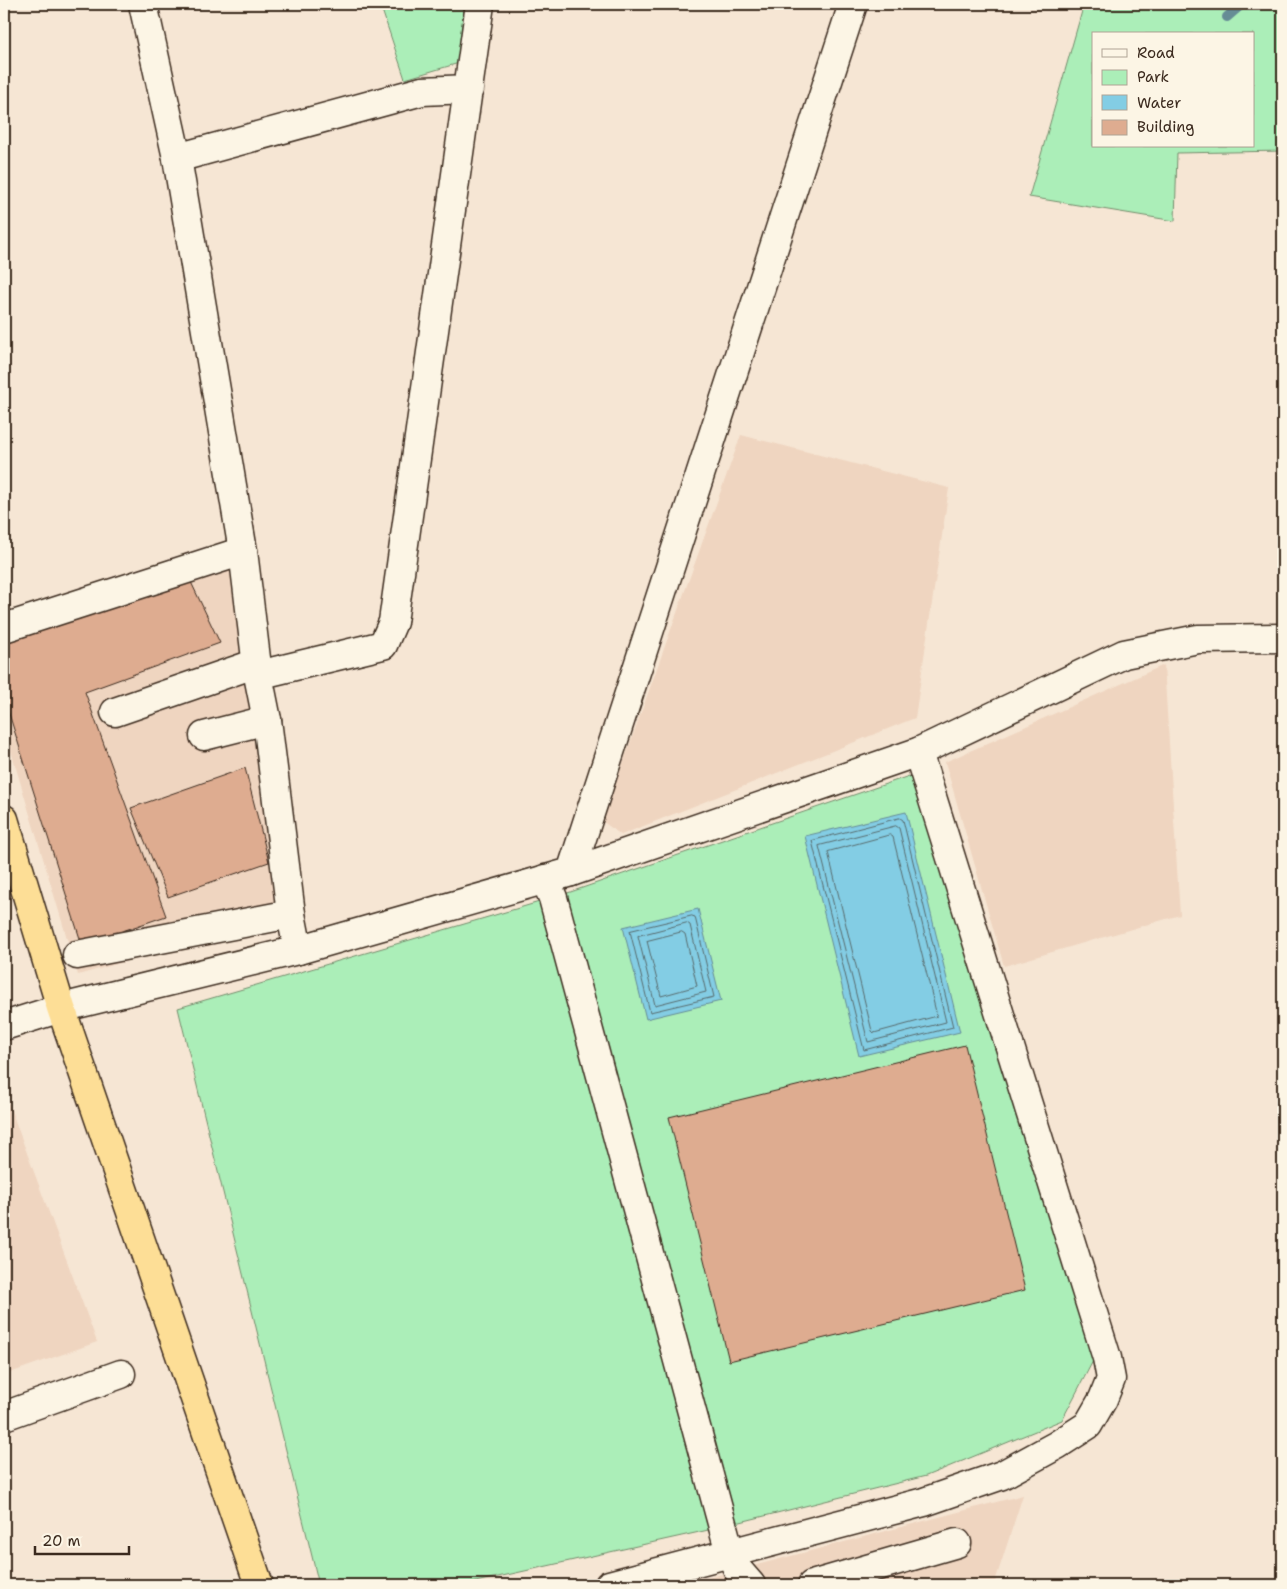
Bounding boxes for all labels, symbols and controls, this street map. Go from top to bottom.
legend [1092,32,1254,148]
text: Road [1137,43,1175,63]
text: Park [1137,67,1169,87]
text: Water [1137,93,1181,113]
text: Building [1137,117,1194,137]
scale bar [35,1524,129,1556]
text: 20 m [42,1531,81,1551]

